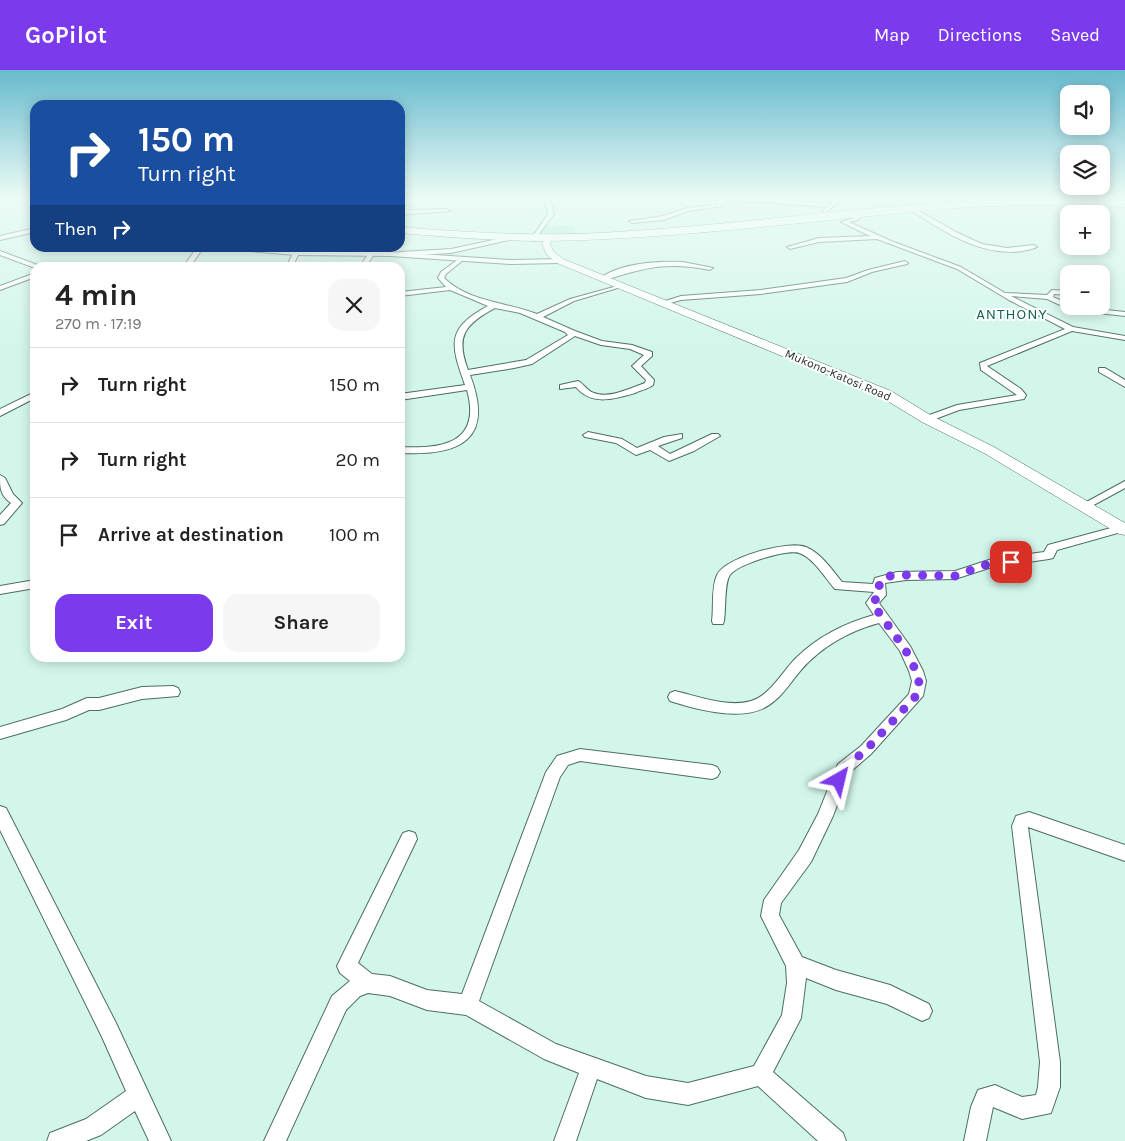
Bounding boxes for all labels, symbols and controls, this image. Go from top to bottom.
text: GoPilot [25,21,107,49]
text: Map [874,24,910,46]
text: Directions [938,24,1022,46]
text: Saved [1050,24,1100,46]
map controls [1060,85,1110,315]
button: sound [1060,85,1110,135]
text: 150 m [138,119,235,160]
icon: right [55,120,120,185]
button: layers [1060,145,1110,195]
text: Turn right [138,161,236,187]
button: + [1060,205,1110,255]
icon: right [107,215,135,243]
text: Then [55,218,97,240]
button: − [1060,265,1110,315]
text: 4 min [55,277,137,313]
button: close [328,279,380,331]
district label: ANTHONY [976,305,1048,323]
text: 270 m · 17:19 [55,314,142,333]
street label: Mukono-Katosi Road [783,346,893,404]
icon: right [55,371,83,399]
text: Turn right [98,374,187,396]
text: 150 m [329,374,380,396]
icon: right [55,446,83,474]
text: Turn right [98,449,187,471]
text: 20 m [335,449,380,471]
icon: arrive [55,521,83,549]
text: Arrive at destination [98,524,284,546]
text: 100 m [329,524,380,546]
pin [990,541,1032,583]
icon: arrive [997,548,1025,576]
button: Exit [55,594,213,652]
button: Share [223,594,380,652]
position arrow [812,753,864,805]

